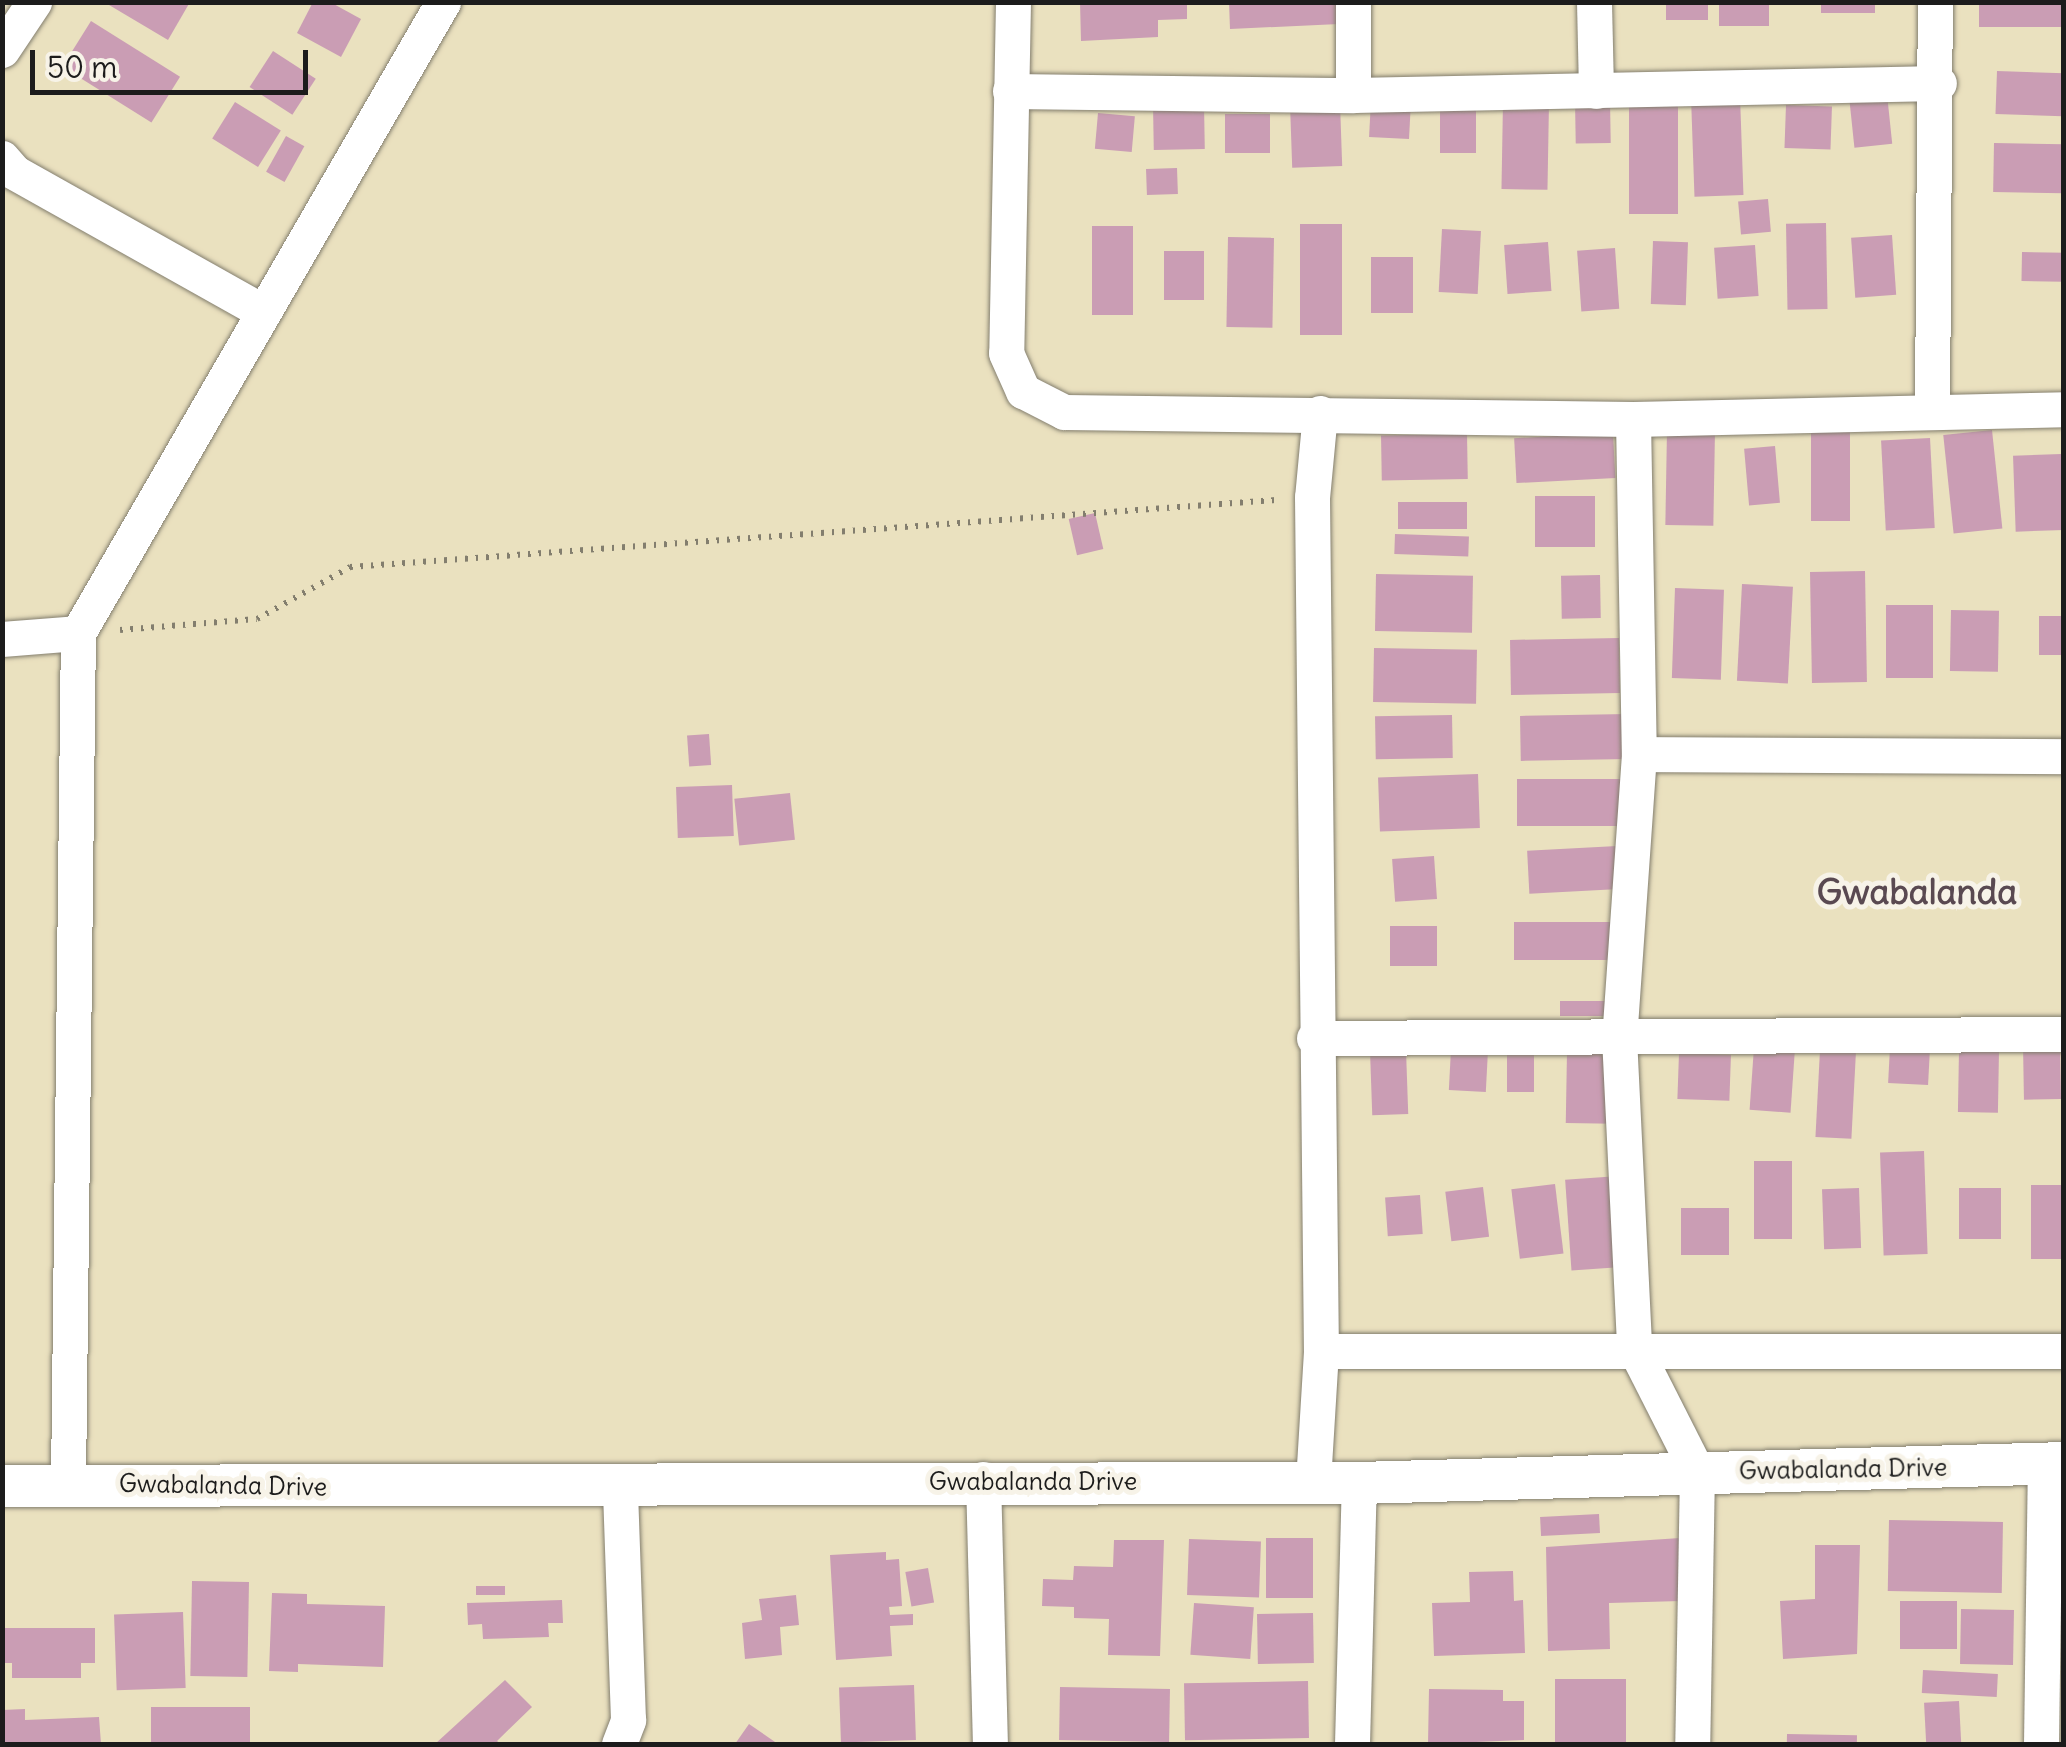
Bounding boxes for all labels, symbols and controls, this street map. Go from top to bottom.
scale bar [35,30,312,92]
text: 50 m [47,48,117,86]
district label: Gwabalanda [1817,870,2017,912]
street label: Gwabalanda Drive [1739,1452,1947,1486]
street label: Gwabalanda Drive [929,1466,1137,1496]
street label: Gwabalanda Drive [119,1468,327,1502]

